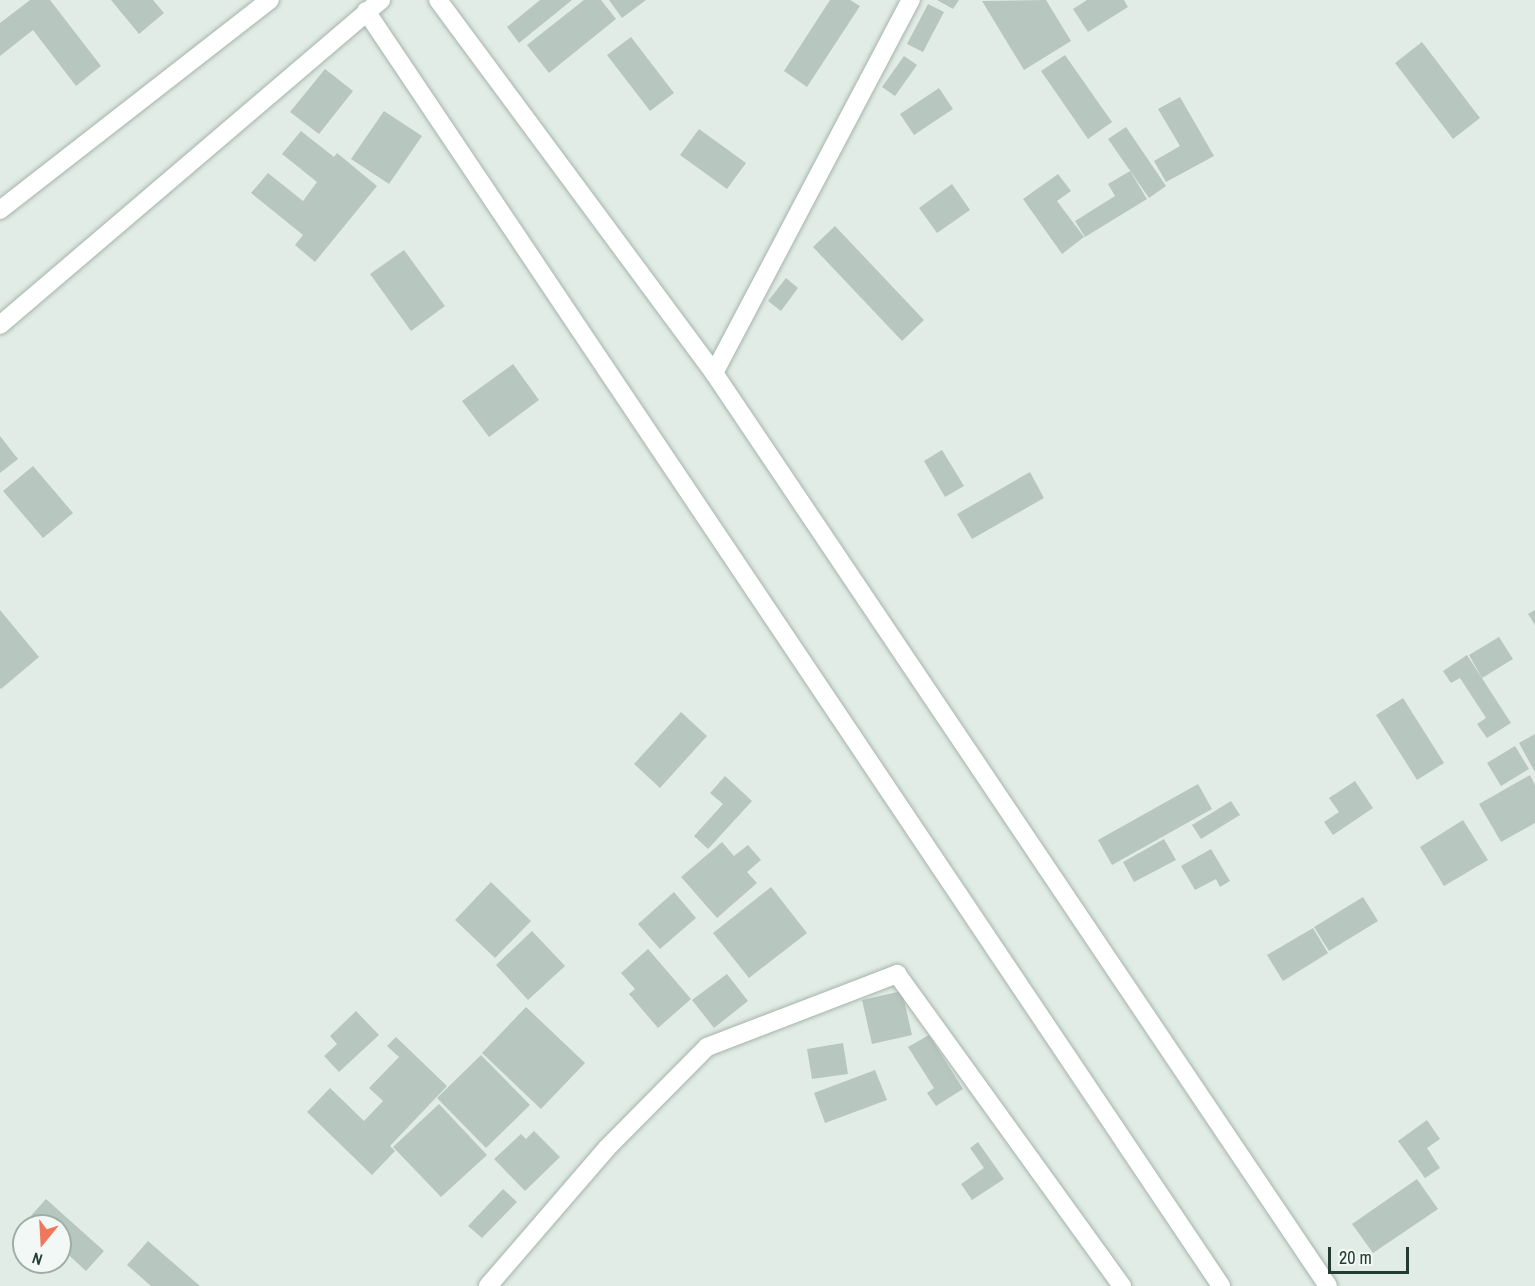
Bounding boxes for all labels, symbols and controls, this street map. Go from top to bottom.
north arrow [12,1214,72,1274]
scale bar [1331,1235,1412,1273]
text: 20 m [1339,1245,1372,1270]
text: N [29,1247,45,1271]

